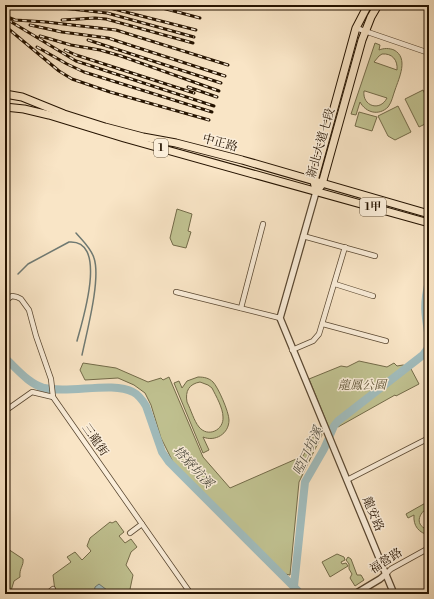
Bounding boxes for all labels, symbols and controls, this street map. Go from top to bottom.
street label: 新北大道七段 [304,106,338,180]
street label: 中正路 [201,131,239,155]
road number: 1 [154,139,168,157]
road number: 1甲 [360,198,386,216]
park label: 龍鳳公園 [338,378,388,393]
street label: 三龍街 [79,421,112,460]
water label: 啞口坑溪 [289,422,327,478]
water label: 塔寮坑溪 [169,443,218,493]
street label: 龍安路 [359,494,387,534]
street label: 福營路 [367,545,405,577]

